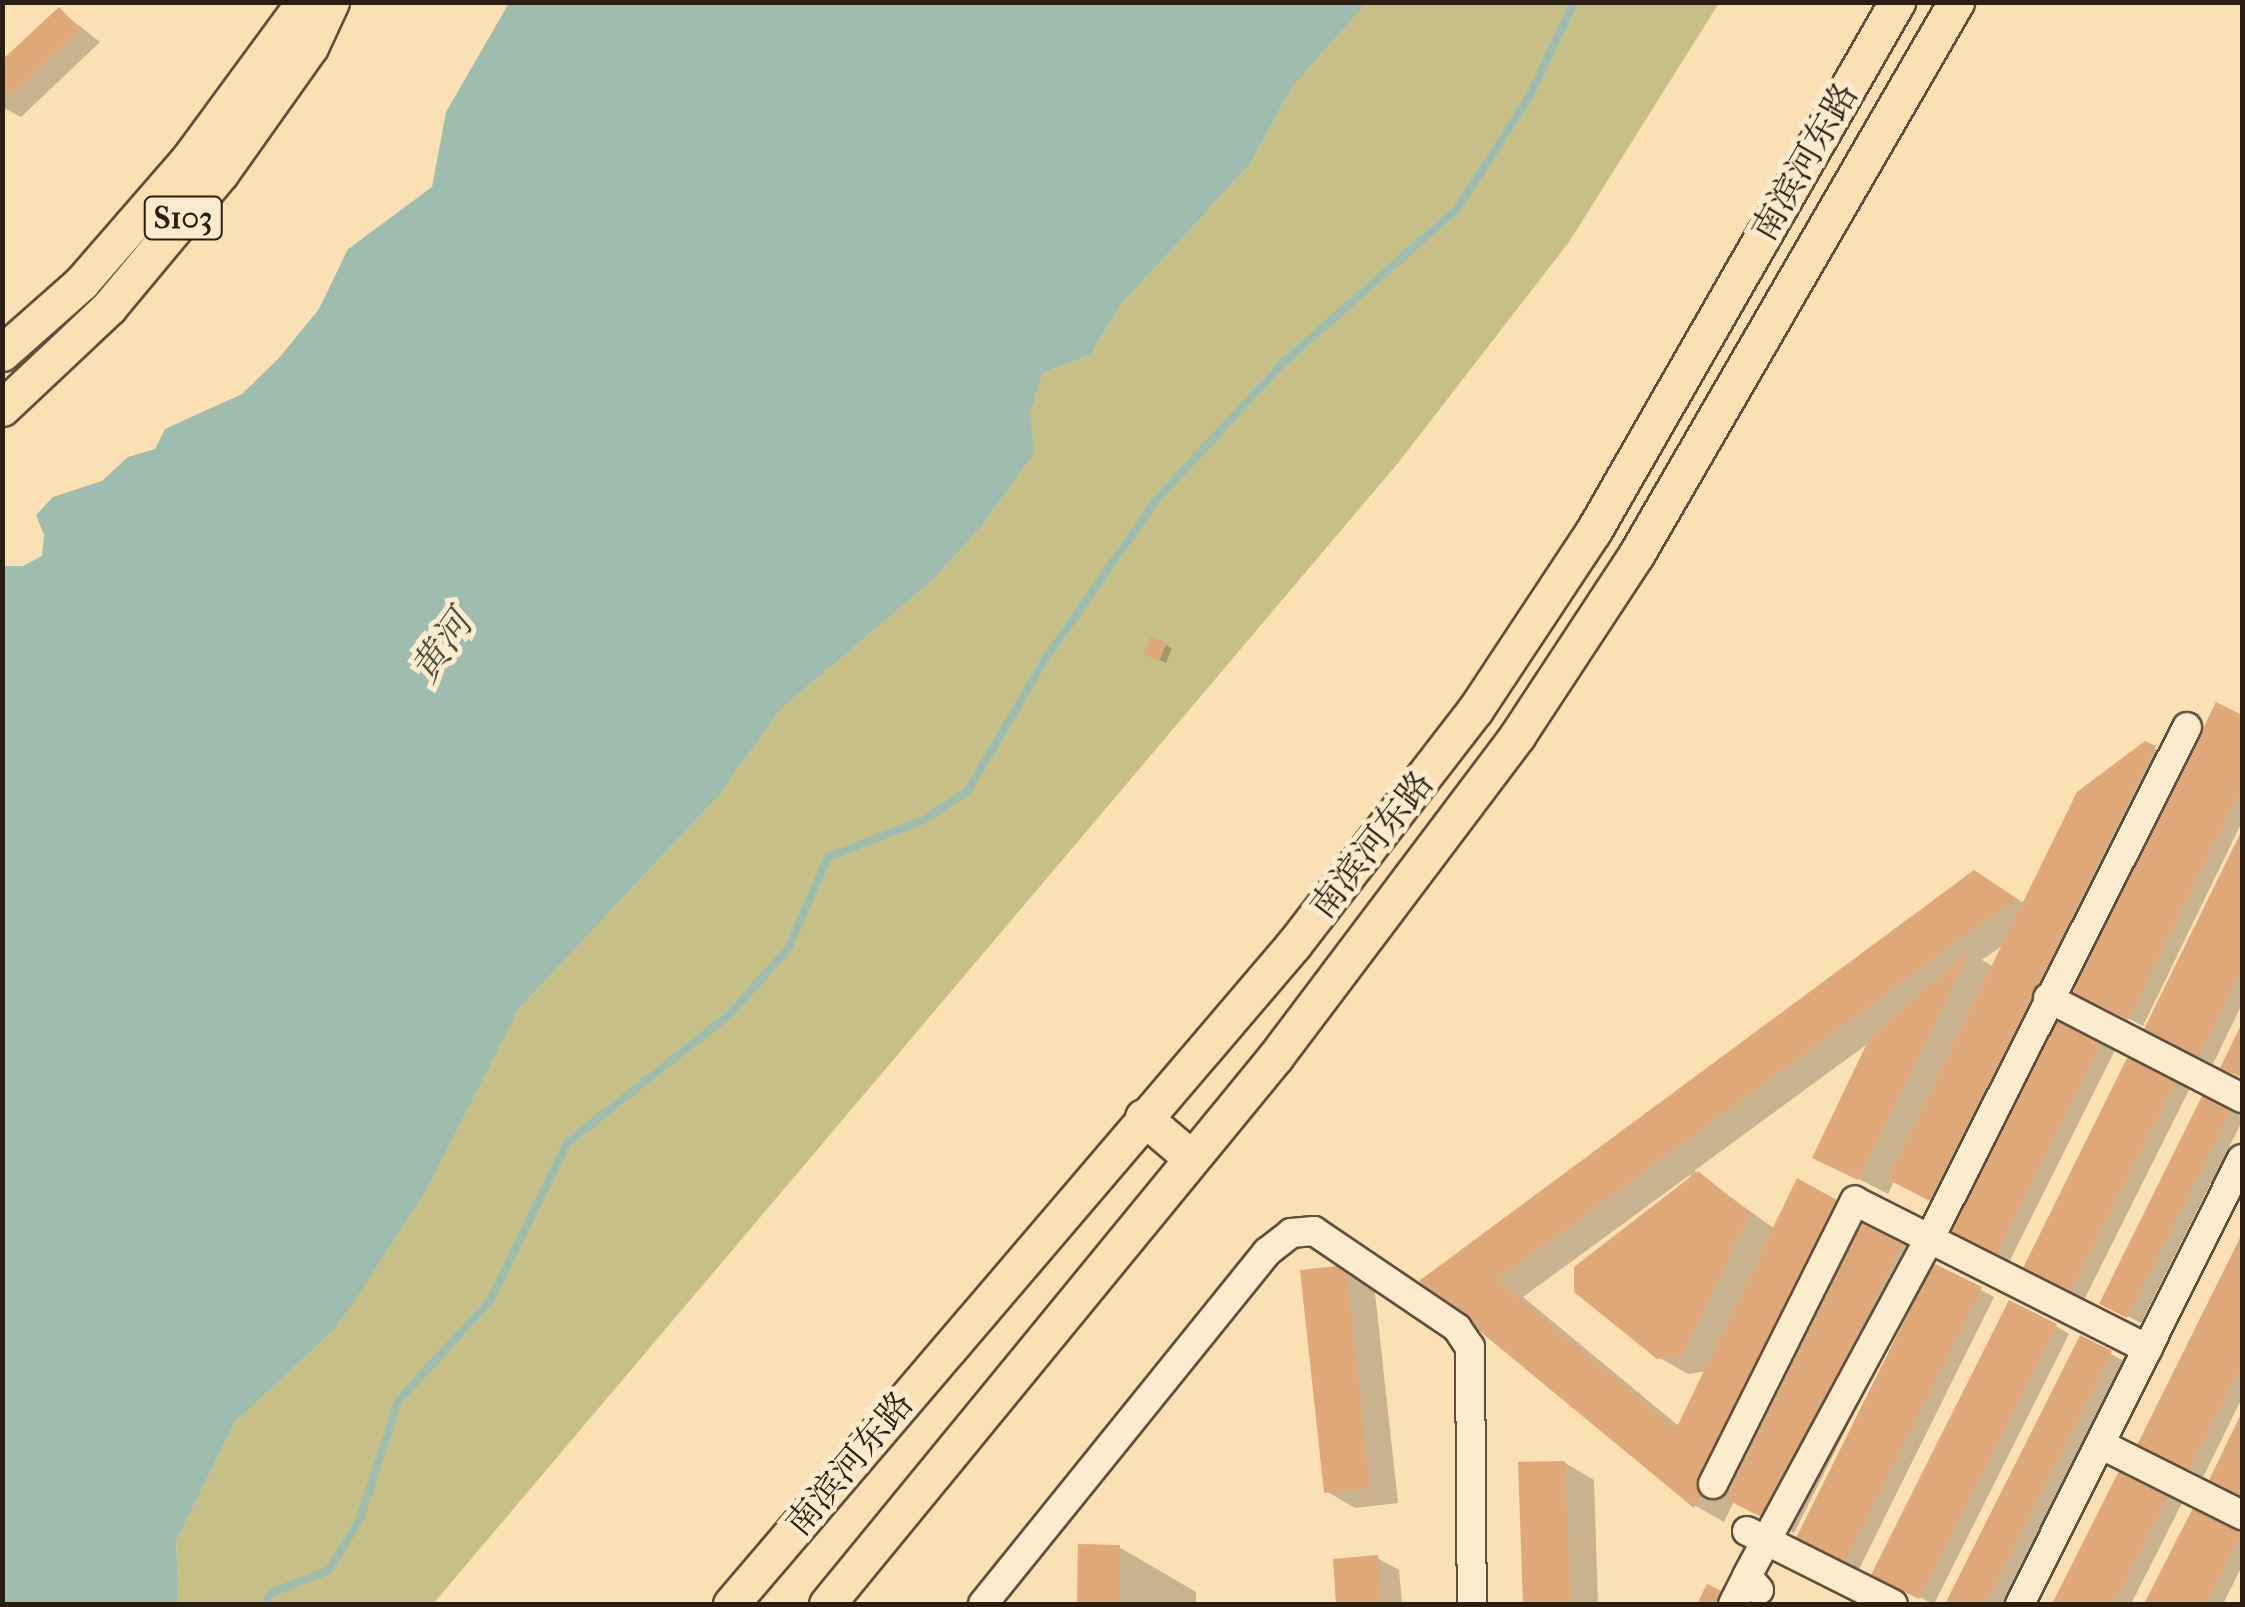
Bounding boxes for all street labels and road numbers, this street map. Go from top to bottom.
street label: 南滨河东路 [1743,76,1867,248]
road number: S103 [143,191,223,245]
street label: 南滨河东路 [1302,763,1442,927]
street label: 南滨河东路 [778,1383,922,1545]

